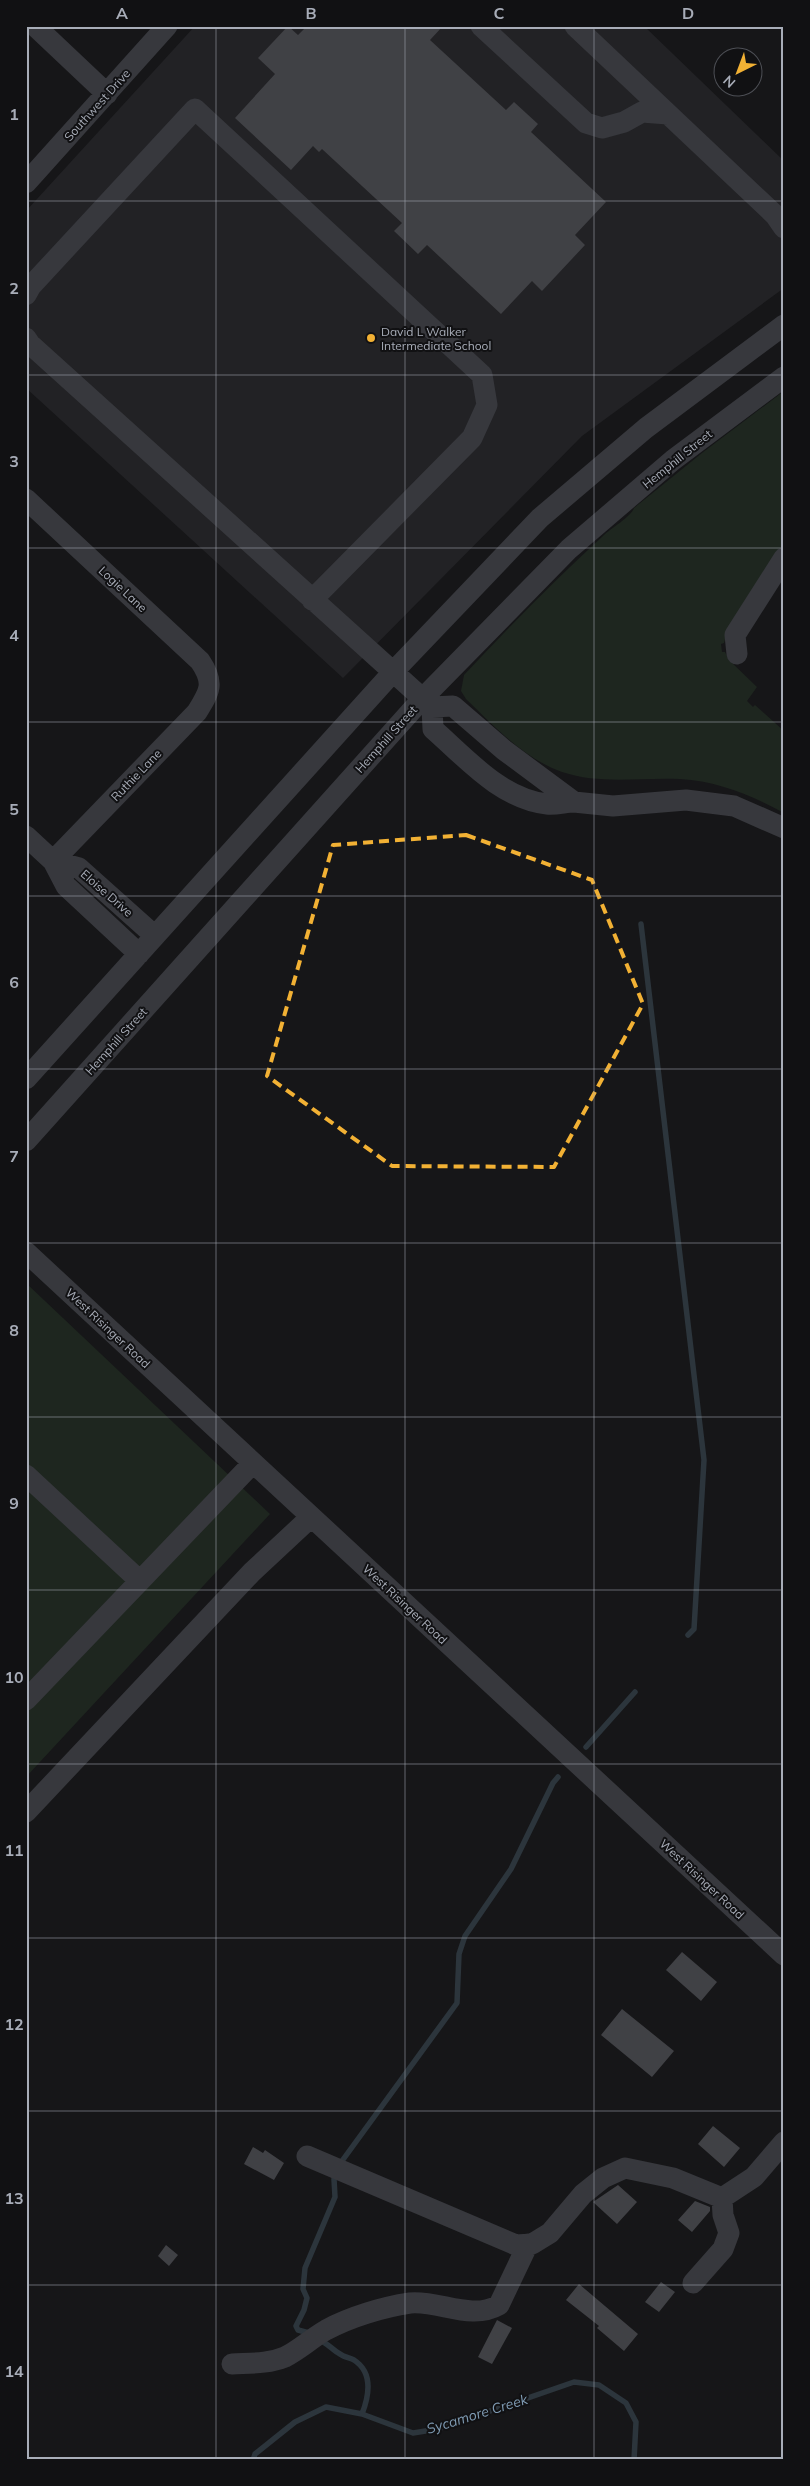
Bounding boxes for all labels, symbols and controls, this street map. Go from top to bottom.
text: A [116,3,128,23]
text: B [305,3,317,23]
text: C [494,3,505,23]
text: D [682,3,694,23]
north arrow [712,48,762,98]
street label: Southwest Drive [61,66,133,144]
text: N [719,71,739,92]
text: 1 [9,104,19,124]
text: 2 [9,278,19,298]
place label: David L Walker Intermediate School [381,324,491,353]
marker: David L Walker Intermediate School [365,332,377,344]
street label: Hemphill Street [639,426,715,492]
text: 3 [9,451,19,471]
street label: Logie Lane [96,563,150,615]
text: 4 [9,625,19,645]
street label: Hemphill Street [352,702,420,776]
street label: Ruthie Lane [108,746,164,804]
text: 5 [9,799,19,819]
street label: Eloise Drive [78,866,136,920]
text: 6 [9,972,19,992]
street label: Hemphill Street [82,1004,150,1078]
text: 7 [9,1146,19,1166]
street label: West Risinger Road [63,1285,153,1371]
text: 8 [9,1320,19,1340]
text: 9 [9,1493,19,1513]
street label: West Risinger Road [360,1561,450,1647]
text: 10 [4,1667,24,1687]
street label: West Risinger Road [657,1836,747,1922]
text: 11 [4,1840,24,1860]
text: 12 [4,2014,24,2034]
text: 13 [4,2188,24,2208]
text: 14 [4,2361,24,2381]
water label: Sycamore Creek [424,2390,530,2438]

